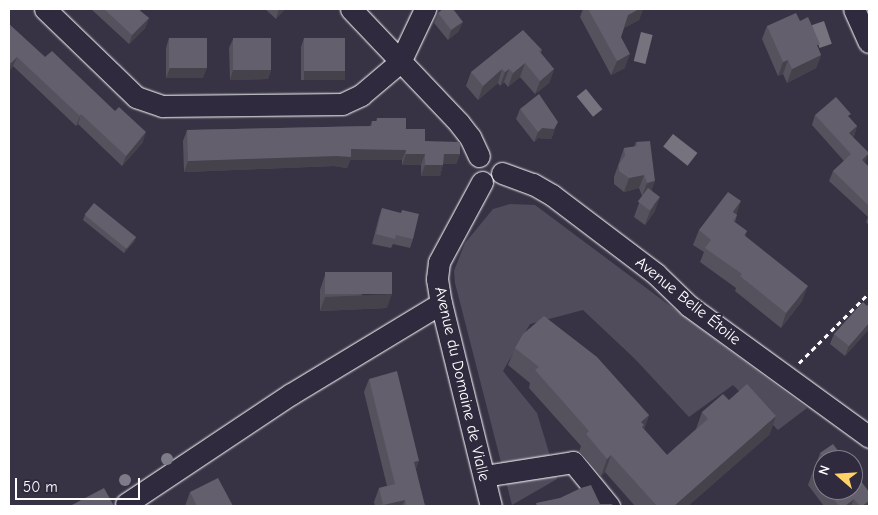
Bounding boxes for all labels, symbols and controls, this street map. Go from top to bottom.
street label: Avenue Belle Étoile [632,253,744,349]
street label: Avenue du Domaine de Vialle [430,285,494,483]
north arrow [813,450,863,500]
text: N [815,463,834,477]
scale bar [18,468,142,500]
text: 50 m [23,478,58,496]

